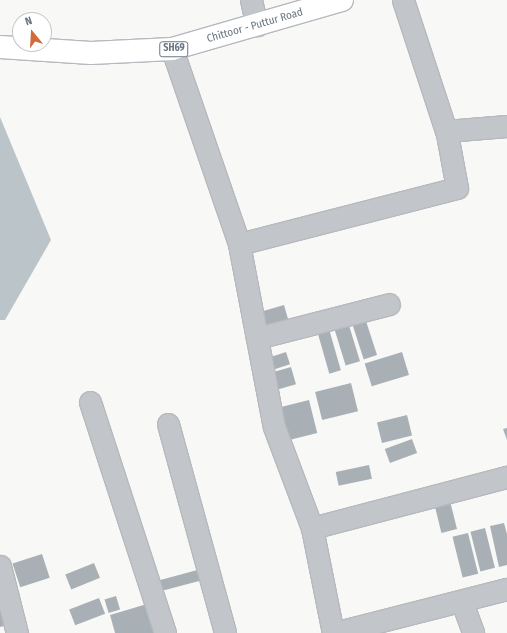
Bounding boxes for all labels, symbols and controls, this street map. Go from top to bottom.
street label: Chittoor - Puttur Road [206,6,304,46]
north arrow [12,12,52,52]
text: N [23,14,34,28]
road number: SH69 [159,41,189,57]

